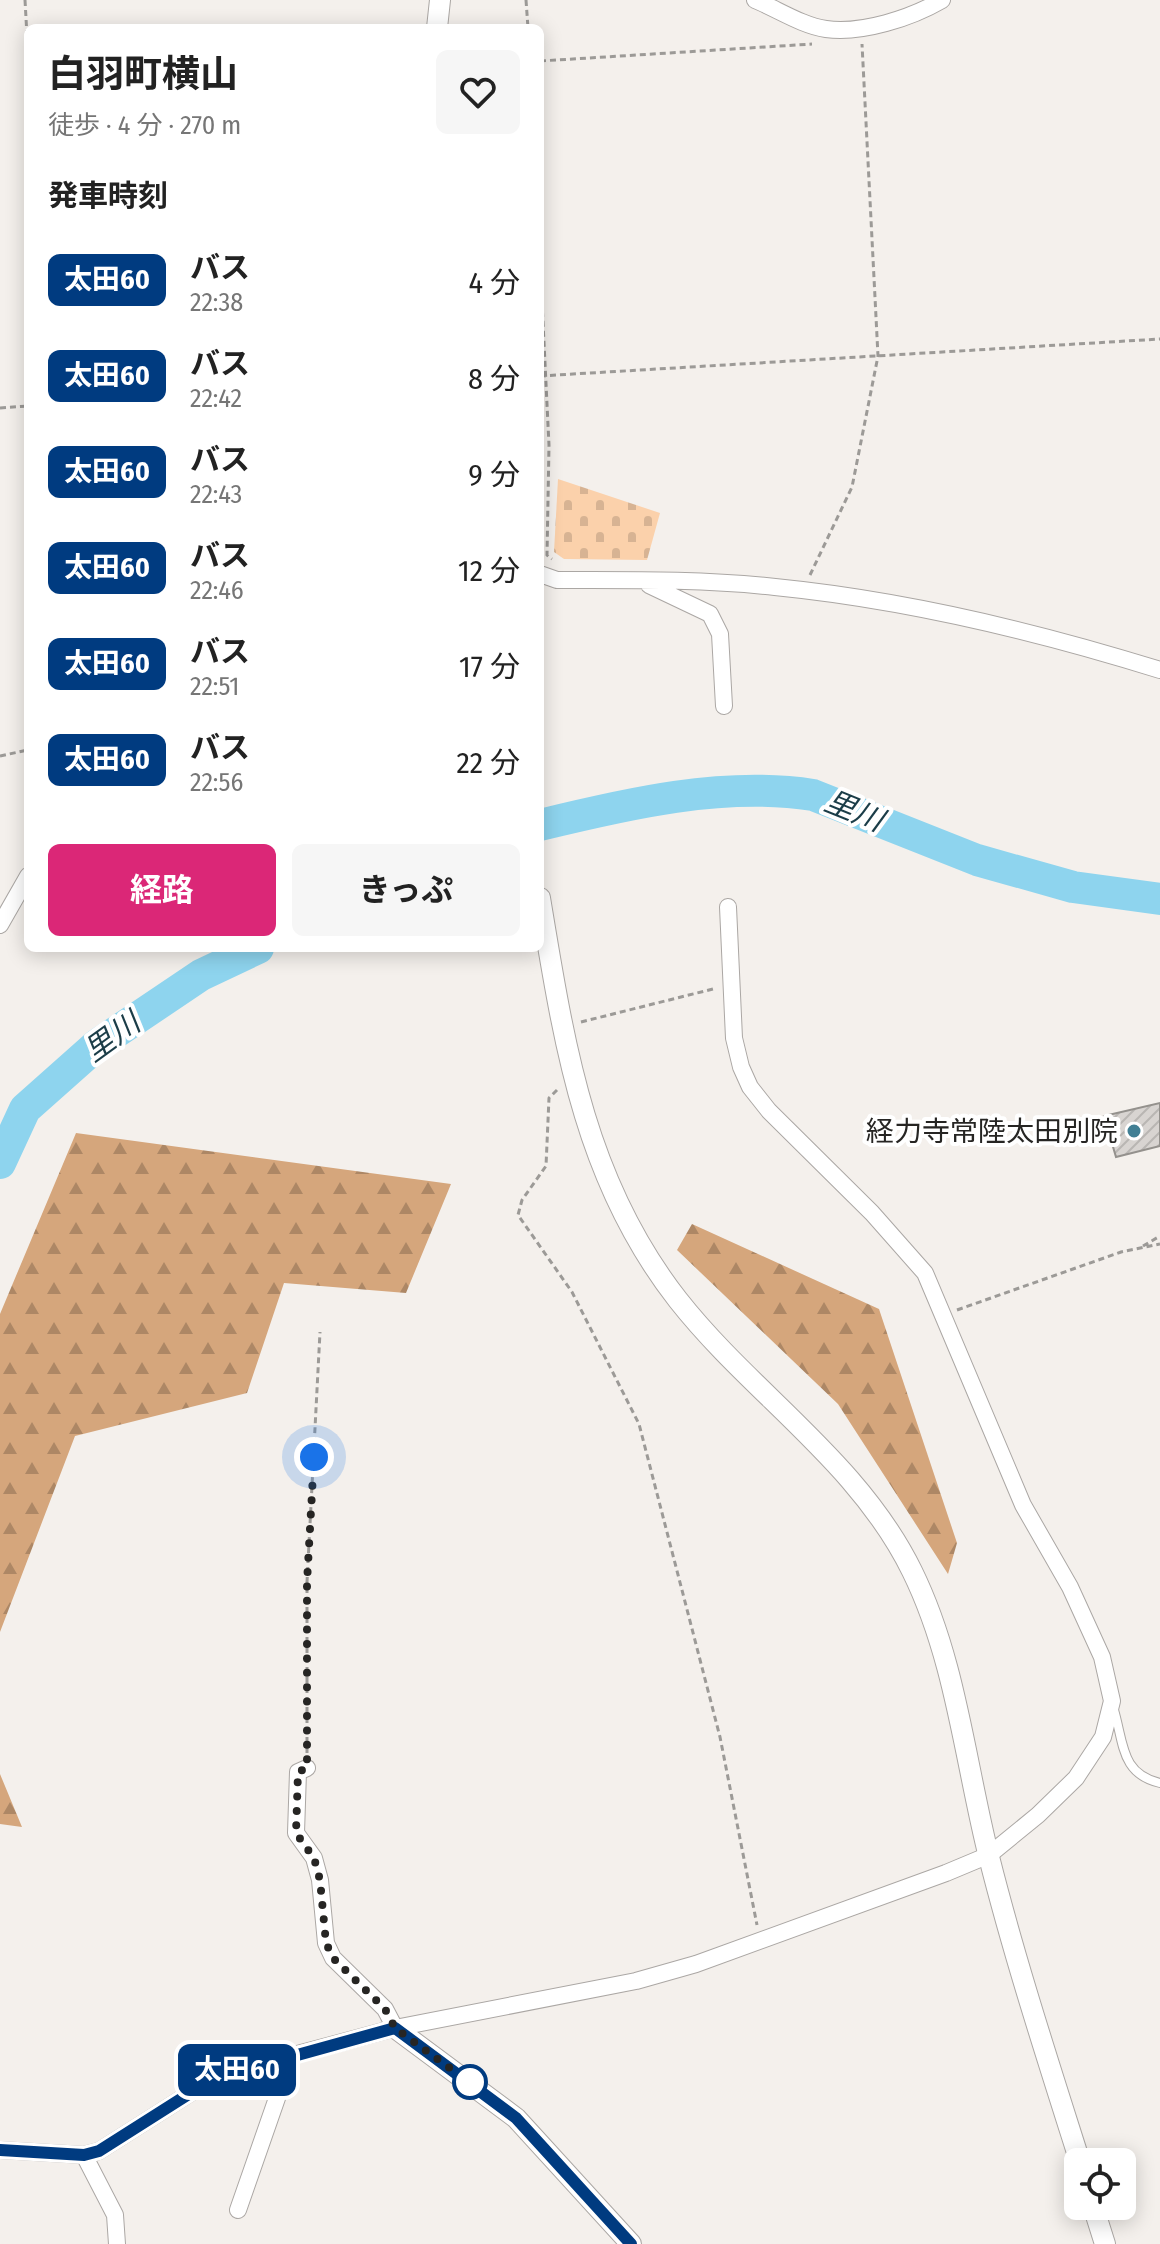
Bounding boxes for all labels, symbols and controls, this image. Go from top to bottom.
button: heart [436,50,520,134]
text: 白羽町横山 [48,51,238,97]
text: 徒歩 · 4 分 · 270 m [48,110,241,141]
text: 発車時刻 [48,178,168,214]
text: バス [190,250,250,286]
text: 太田60 [64,263,150,296]
text: 4 分 [468,265,520,301]
text: 22:38 [190,287,243,318]
text: バス [190,346,250,382]
text: 太田60 [64,359,150,392]
text: 8 分 [468,361,520,397]
text: 22:42 [190,383,242,414]
text: バス [190,442,250,478]
text: 太田60 [64,455,150,488]
text: 9 分 [468,457,520,493]
text: 22:43 [190,479,242,510]
text: バス [190,538,250,574]
text: 太田60 [64,551,150,584]
text: 12 分 [458,553,520,589]
text: 22:46 [190,575,244,606]
text: バス [190,634,250,670]
text: 太田60 [64,647,150,680]
text: 17 分 [459,649,520,685]
text: 22:51 [190,671,239,702]
text: バス [190,730,250,766]
text: 太田60 [64,743,150,776]
text: 22 分 [456,745,520,781]
text: 22:56 [190,767,243,798]
water label: 里川 [819,783,891,840]
button: 経路 [48,844,276,936]
button: きっぷ [292,844,520,936]
water label: 里川 [77,1003,149,1069]
place label: 経力寺常陸太田別院 [866,1115,1118,1148]
marker: 経力寺常陸太田別院 [1125,1122,1143,1140]
your location [294,1437,334,1477]
line badge: 太田60 [181,2044,293,2096]
text: 太田60 [194,2053,280,2086]
unlabelled marker [453,2065,487,2099]
map controls [1064,2148,1136,2220]
button: locate [1064,2148,1136,2220]

